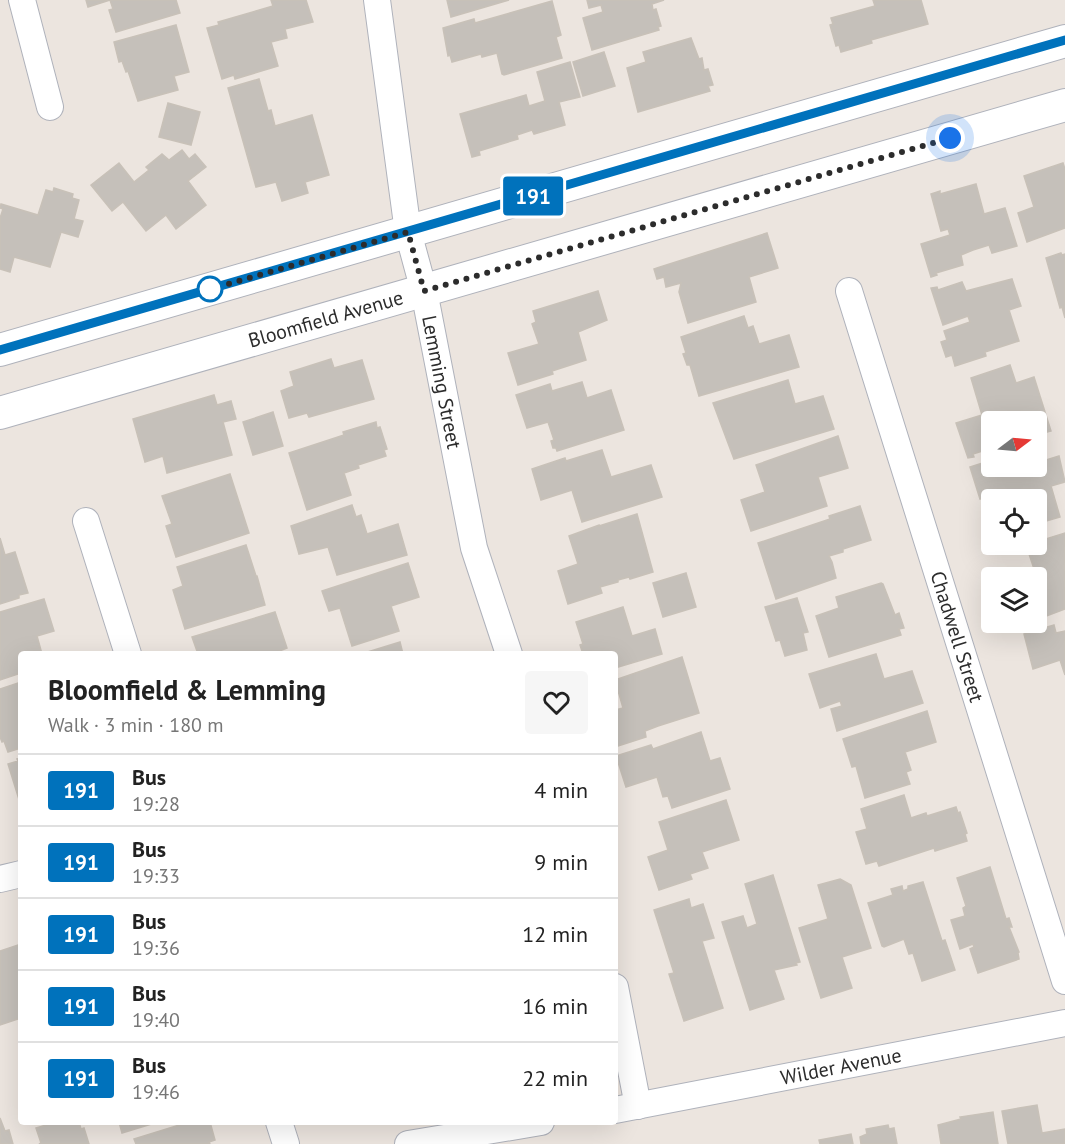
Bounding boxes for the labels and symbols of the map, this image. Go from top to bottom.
your location [935,123,965,153]
line badge: 191 [498,176,568,216]
unlabelled marker [197,276,223,302]
street label: Bloomfield Avenue [245,284,406,354]
street label: Lemming Street [416,313,467,451]
north arrow [981,411,1047,477]
street label: Chadwell Street [924,568,990,705]
street label: Wilder Avenue [778,1042,904,1091]

